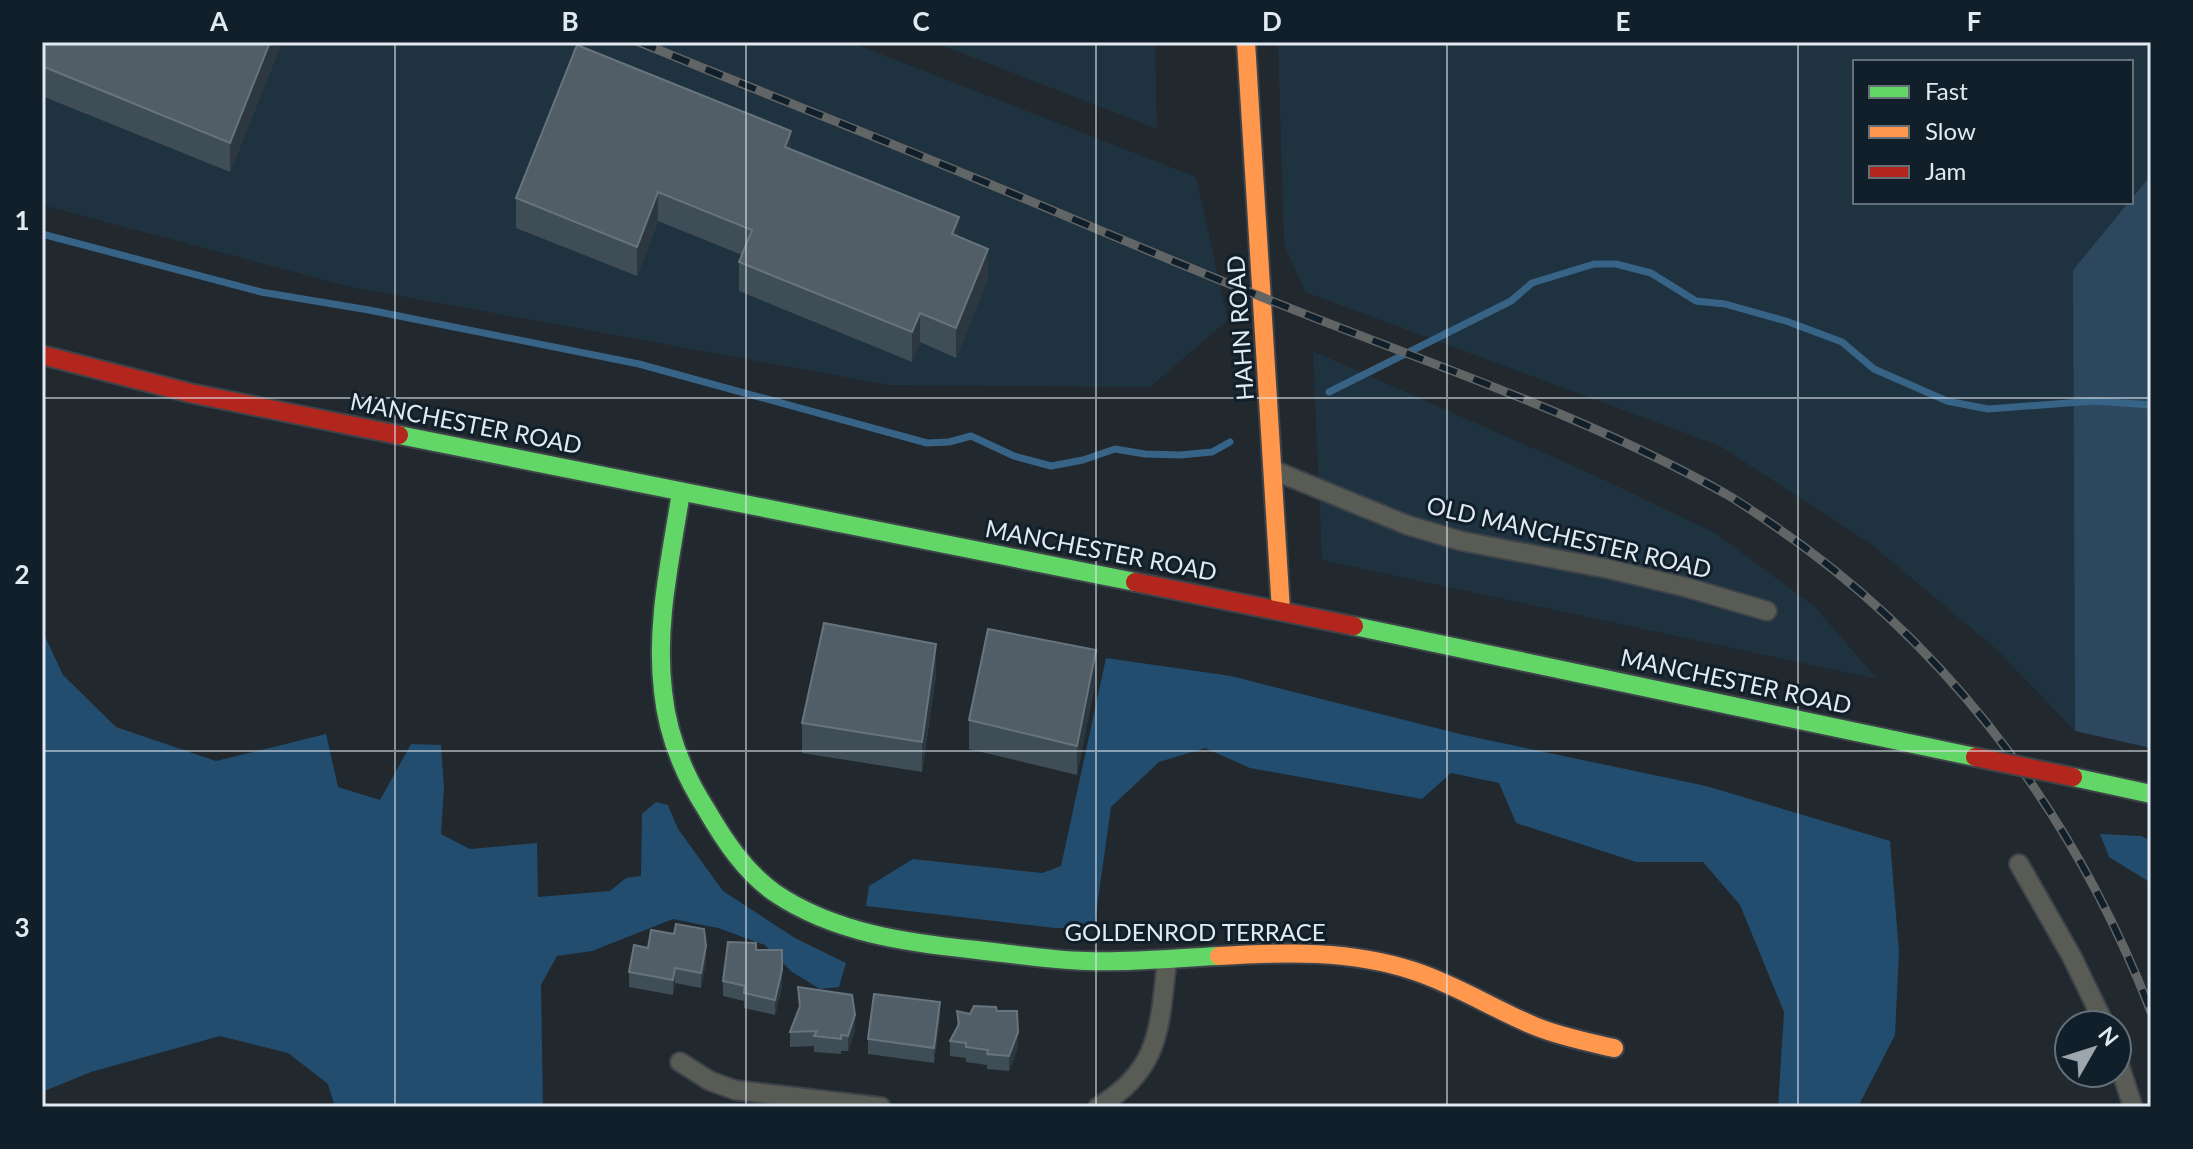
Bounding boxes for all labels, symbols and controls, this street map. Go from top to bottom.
text: A [209,5,229,37]
text: B [561,5,579,37]
text: C [912,5,930,37]
text: D [1262,5,1282,37]
text: E [1616,5,1630,37]
text: F [1967,5,1981,37]
legend [1853,60,2133,204]
text: Fast [1925,76,1968,105]
text: Slow [1925,116,1976,145]
text: Jam [1925,156,1966,185]
text: 1 [14,204,30,236]
street label: HAHN ROAD [1220,255,1259,402]
street label: MANCHESTER ROAD [348,386,585,459]
street label: OLD MANCHESTER ROAD [1424,490,1715,583]
street label: MANCHESTER ROAD [983,513,1220,586]
text: 2 [14,558,30,590]
street label: MANCHESTER ROAD [1618,642,1854,719]
text: 3 [14,911,30,943]
street label: GOLDENROD TERRACE [1064,917,1326,946]
north arrow [2053,1009,2133,1089]
text: N [2093,1021,2125,1051]

